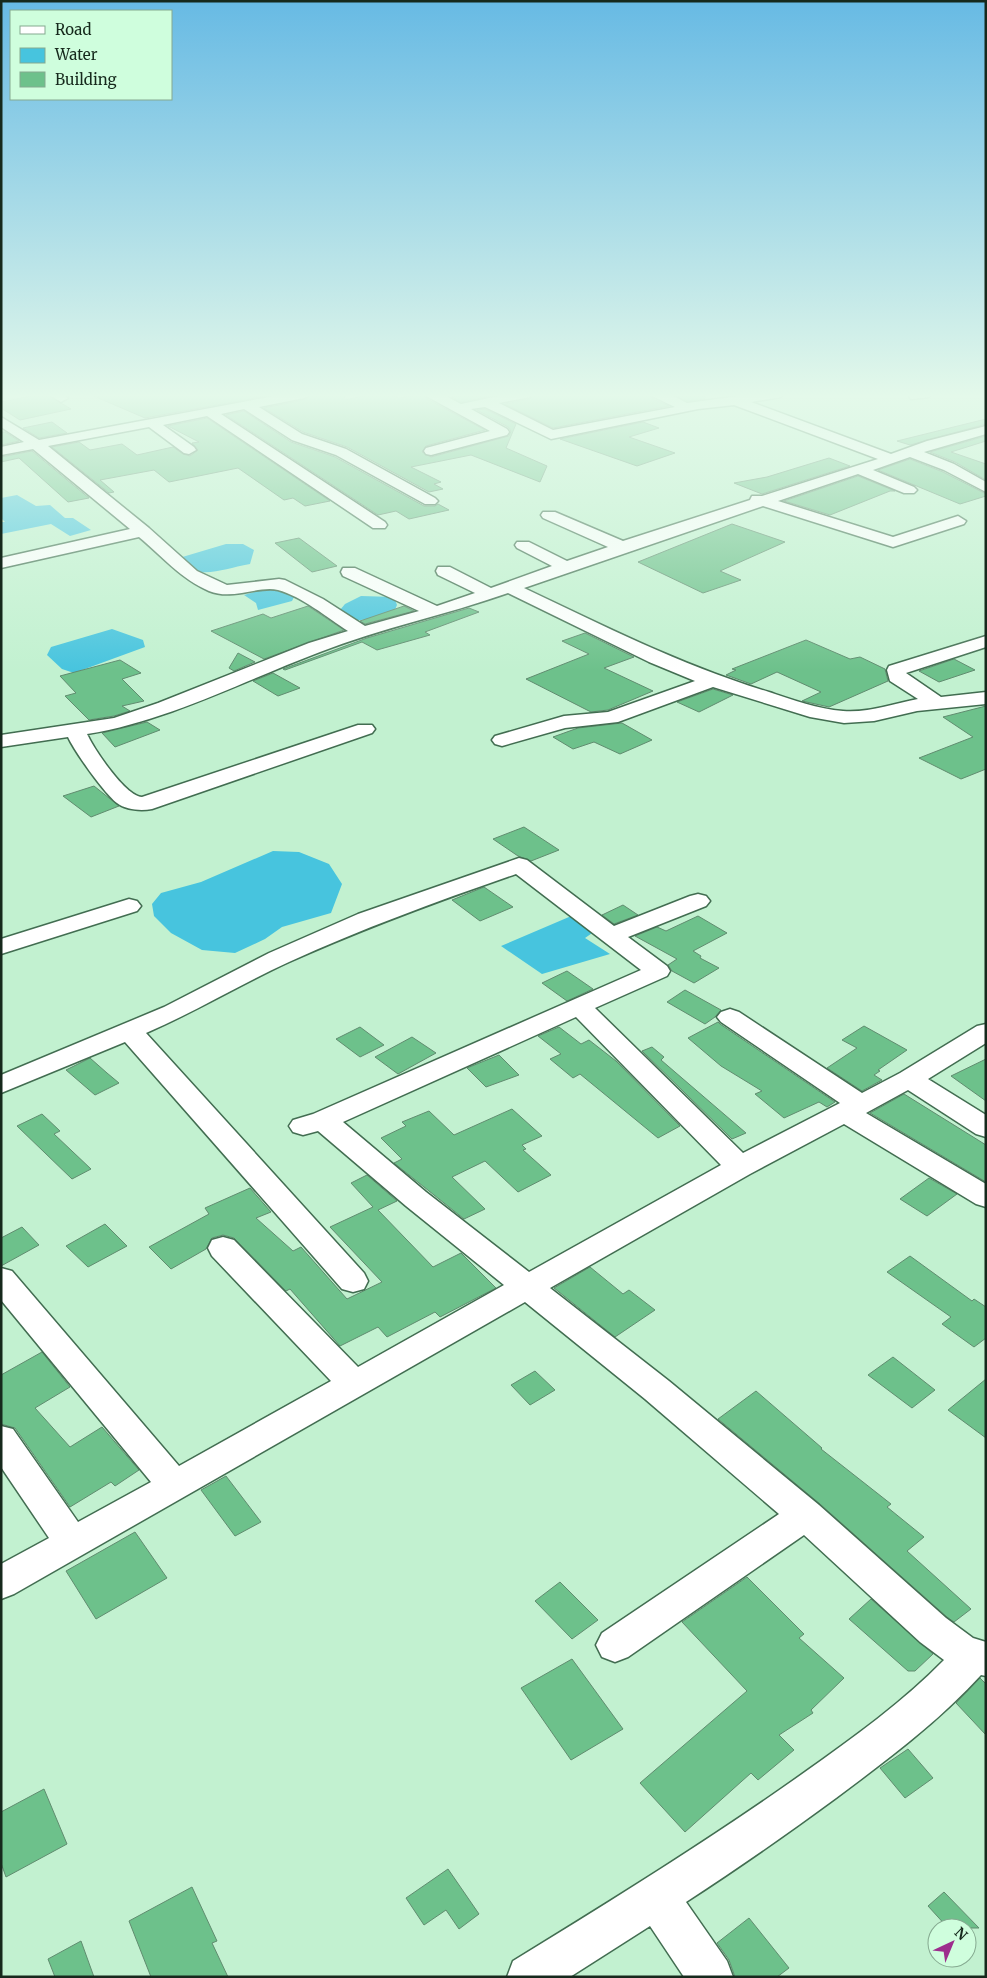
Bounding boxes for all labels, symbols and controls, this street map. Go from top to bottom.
legend [10,10,172,100]
text: Road [55,20,91,39]
text: Water [54,45,98,64]
text: Building [55,70,117,89]
north arrow [927,1918,977,1968]
text: N [951,1923,971,1944]

